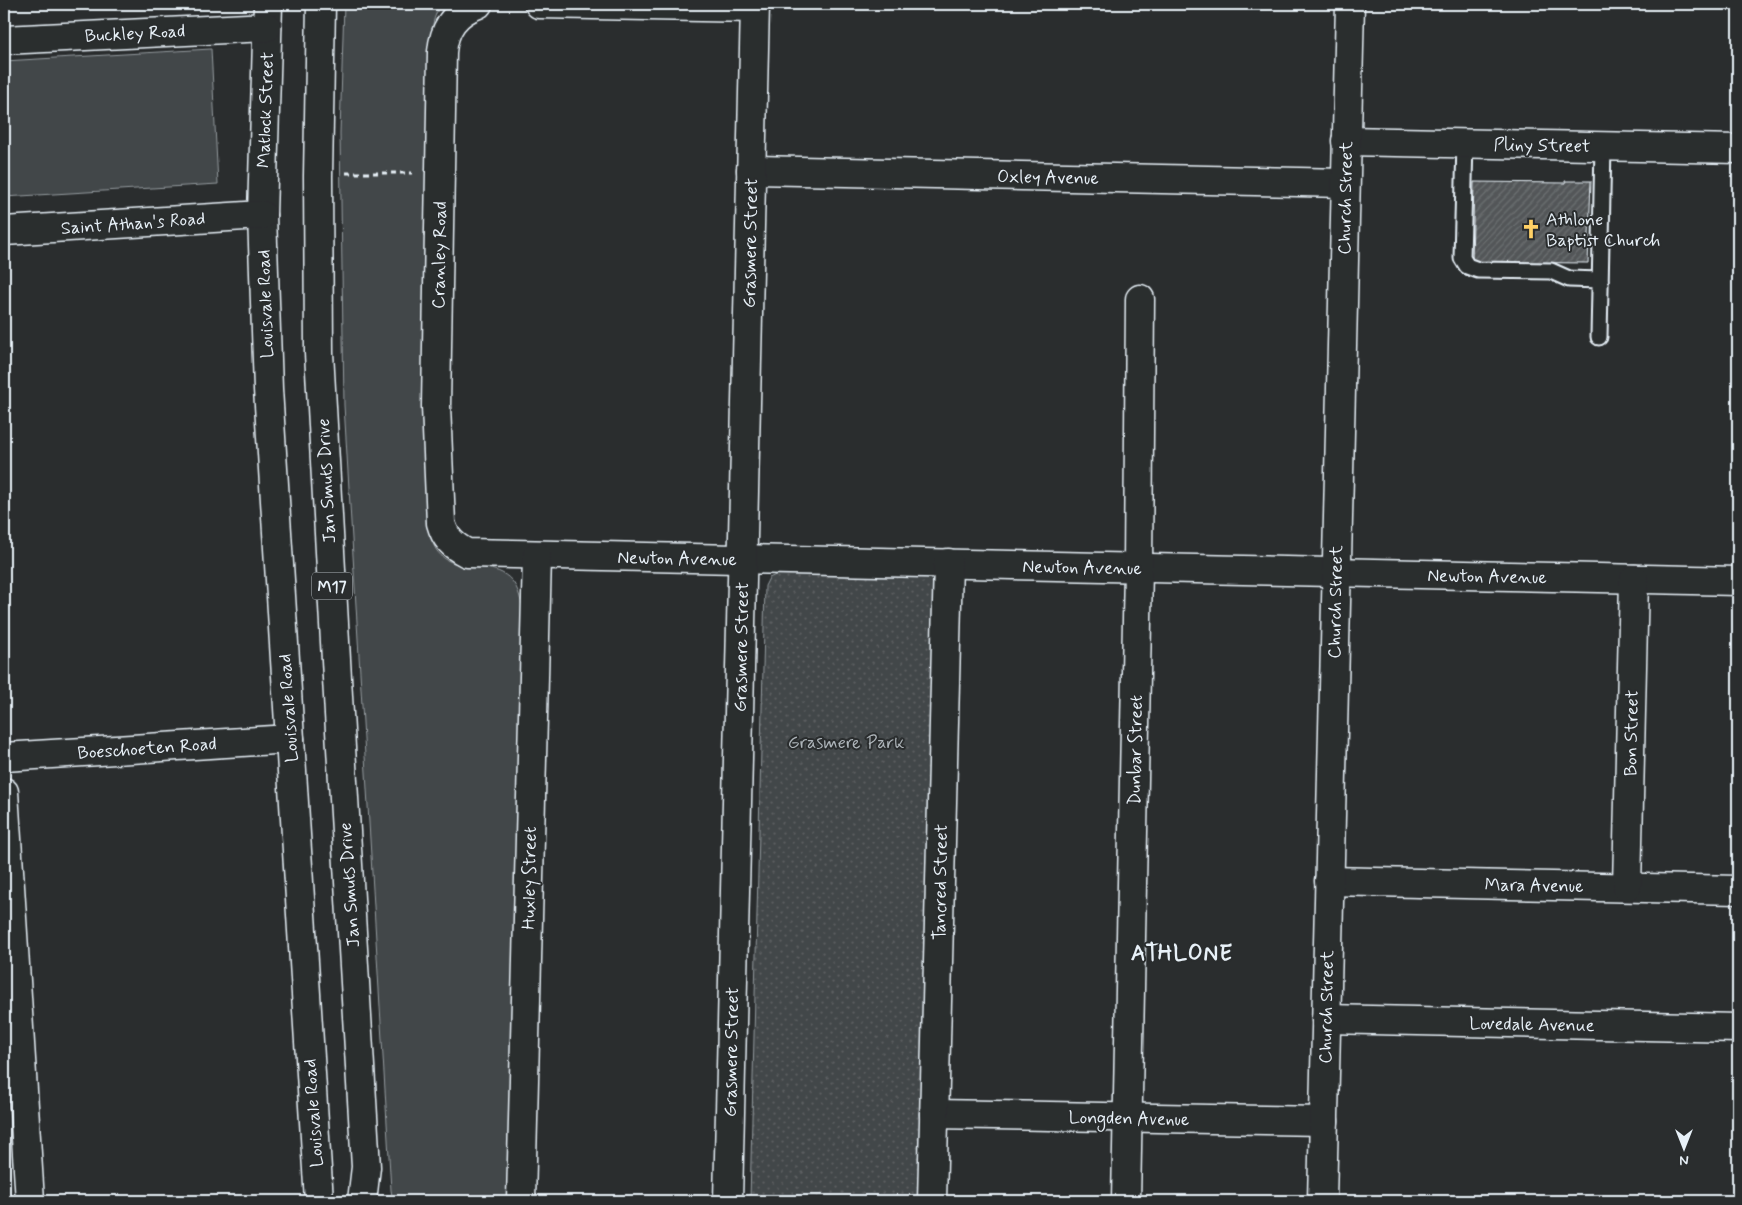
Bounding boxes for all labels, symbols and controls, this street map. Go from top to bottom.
street label: Buckley Road [84,19,186,49]
street label: Matlock Street [252,51,280,169]
street label: Pliny Street [1493,133,1591,159]
street label: Church Street [1333,141,1359,255]
street label: Oxley Avenue [997,165,1099,191]
street label: Grasmere Street [738,178,764,308]
street label: Cranley Road [427,201,453,309]
street label: Saint Athan's Road [60,207,206,241]
place label: Athlone Baptist Church [1546,208,1660,253]
church icon: Athlone Baptist Church [1520,218,1542,240]
street label: Louisvale Road [252,249,280,359]
street label: Jan Smuts Drive [312,418,342,544]
street label: Church Street [1323,545,1349,659]
street label: Newton Avenue [617,546,737,572]
street label: Newton Avenue [1022,555,1142,581]
street label: Newton Avenue [1427,564,1547,590]
road number: M17 [312,572,352,600]
street label: Grasmere Street [729,582,755,712]
street label: Louisvale Road [273,653,305,763]
street label: Bon Street [1619,690,1645,776]
street label: Dunbar Street [1123,694,1149,805]
park label: Grasmere Park [788,731,904,755]
street label: Boeschoeten Road [77,732,218,766]
street label: Jan Smuts Drive [334,822,366,948]
street label: Tancred Street [928,824,954,940]
street label: Huxley Street [517,826,543,930]
street label: Mara Avenue [1484,873,1584,899]
district label: ATHLONE [1131,940,1233,968]
street label: Church Street [1314,950,1340,1064]
street label: Grasmere Street [719,987,745,1117]
street label: Lovedale Avenue [1469,1012,1595,1038]
street label: Louisvale Road [298,1058,330,1168]
street label: Longden Avenue [1068,1106,1190,1133]
north arrow [1660,1122,1710,1172]
text: N [1679,1151,1689,1169]

